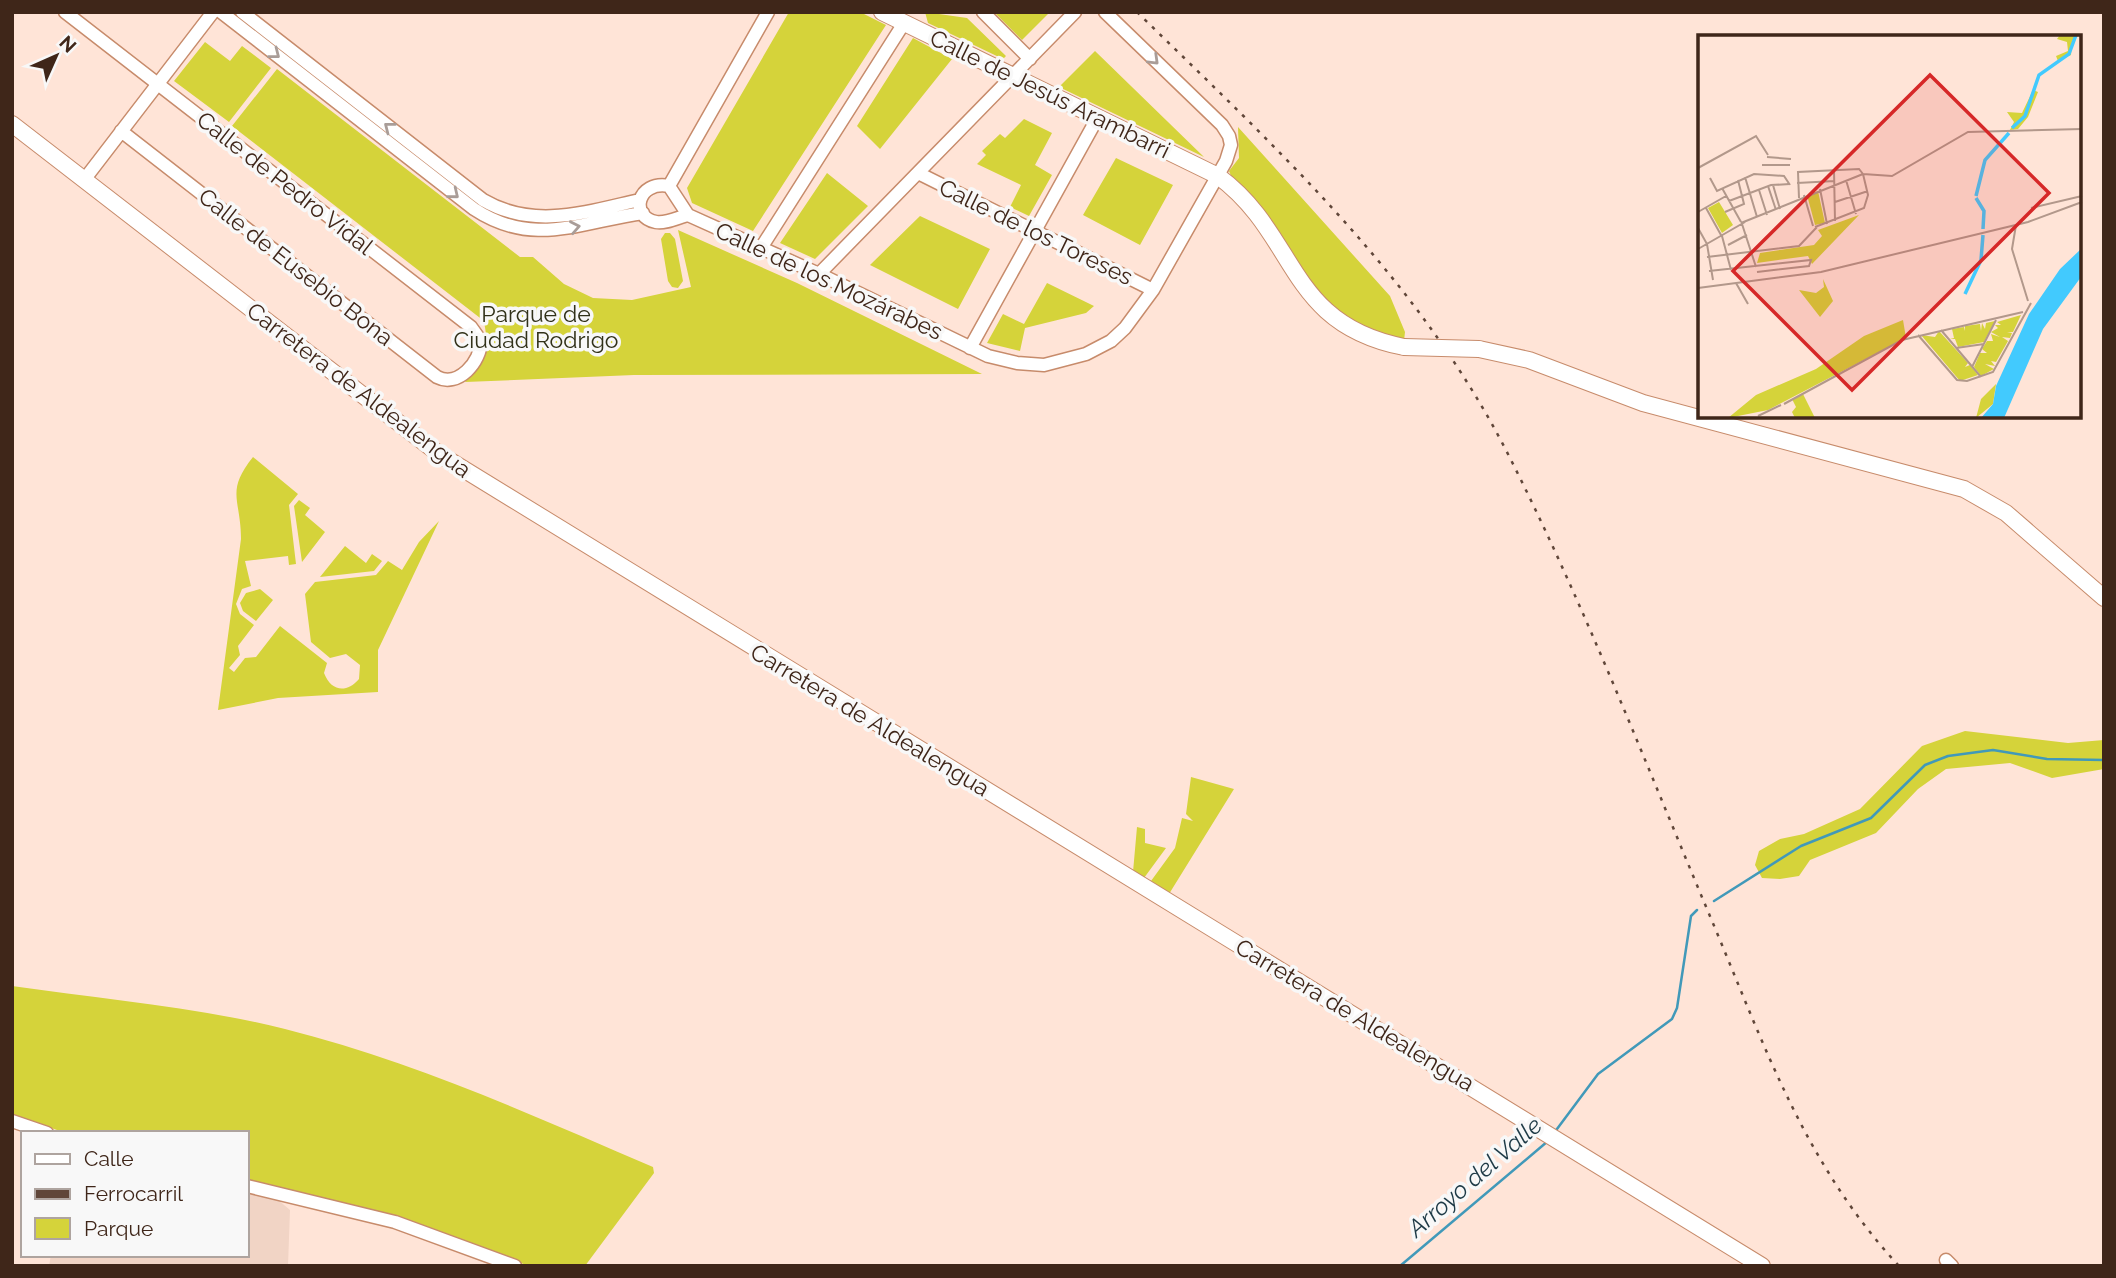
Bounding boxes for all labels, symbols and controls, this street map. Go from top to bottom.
north arrow [21,21,91,91]
street label: Calle de Jesús Arambarri [926,24,1175,164]
text: N [55,31,81,57]
inset map [1698,35,2081,418]
one-way arrow [267,45,279,58]
one-way arrow [1146,51,1159,64]
street label: Calle de Pedro Vidal [192,105,379,260]
one-way arrow [385,123,398,135]
street label: Calle de los Toreses [935,173,1137,290]
street label: Calle de Eusebio Bona [194,182,399,351]
one-way arrow [447,185,459,198]
street label: Calle de los Mozárabes [711,216,947,345]
one-way arrow [569,220,581,235]
street label: Carretera de Aldealengua [242,296,477,483]
park label: Parque de Ciudad Rodrigo [453,300,619,353]
street label: Carretera de Aldealengua [746,638,994,802]
street label: Carretera de Aldealengua [1231,933,1479,1097]
water label: Arroyo del Valle [1400,1110,1548,1244]
legend [21,1131,248,1257]
text: Calle [84,1146,134,1171]
text: Ferrocarril [84,1181,183,1206]
text: Parque [84,1216,153,1241]

